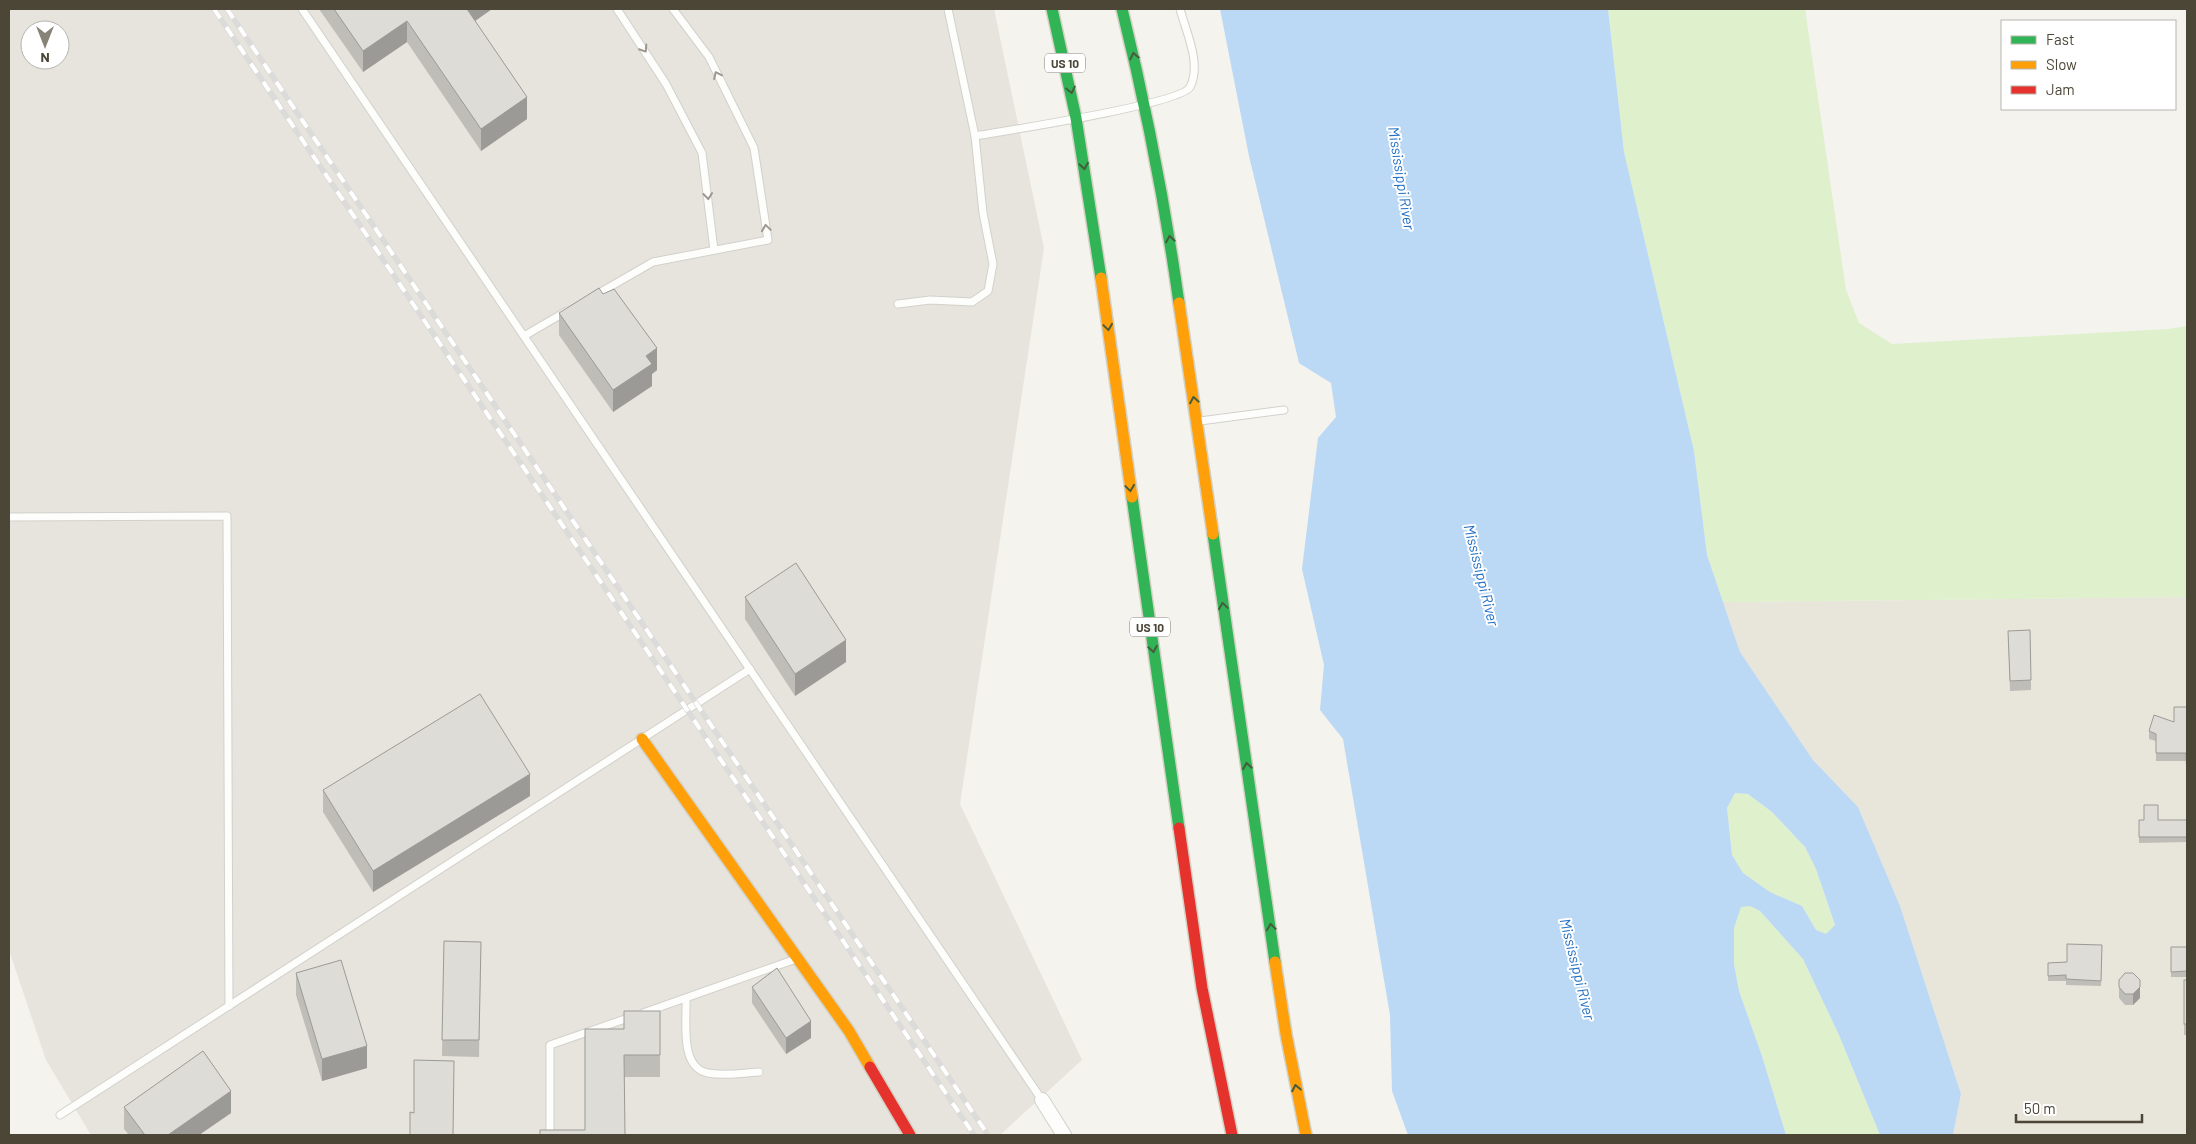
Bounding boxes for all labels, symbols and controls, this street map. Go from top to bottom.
north arrow [20,20,70,70]
legend [2001,20,2176,110]
text: Fast [2046,30,2074,48]
one-way arrow [637,44,647,53]
text: N [40,50,50,67]
one-way arrow [1129,52,1140,61]
road number: US 10 [1045,54,1085,72]
text: Slow [2046,55,2077,73]
one-way arrow [713,71,724,80]
text: Jam [2046,80,2075,98]
one-way arrow [1065,86,1076,95]
water label: Mississippi River [1385,125,1419,232]
one-way arrow [1079,162,1089,170]
one-way arrow [702,192,713,200]
one-way arrow [761,223,771,232]
one-way arrow [1165,235,1175,244]
one-way arrow [1102,323,1113,331]
one-way arrow [1189,396,1199,405]
one-way arrow [1124,484,1135,492]
water label: Mississippi River [1461,522,1504,628]
one-way arrow [1219,601,1229,610]
road number: US 10 [1130,618,1170,636]
one-way arrow [1148,644,1158,653]
one-way arrow [1243,762,1253,771]
water label: Mississippi River [1557,916,1600,1022]
one-way arrow [1266,923,1277,931]
one-way arrow [1291,1083,1302,1092]
scale bar [2016,1092,2142,1124]
text: 50 m [2024,1099,2056,1117]

